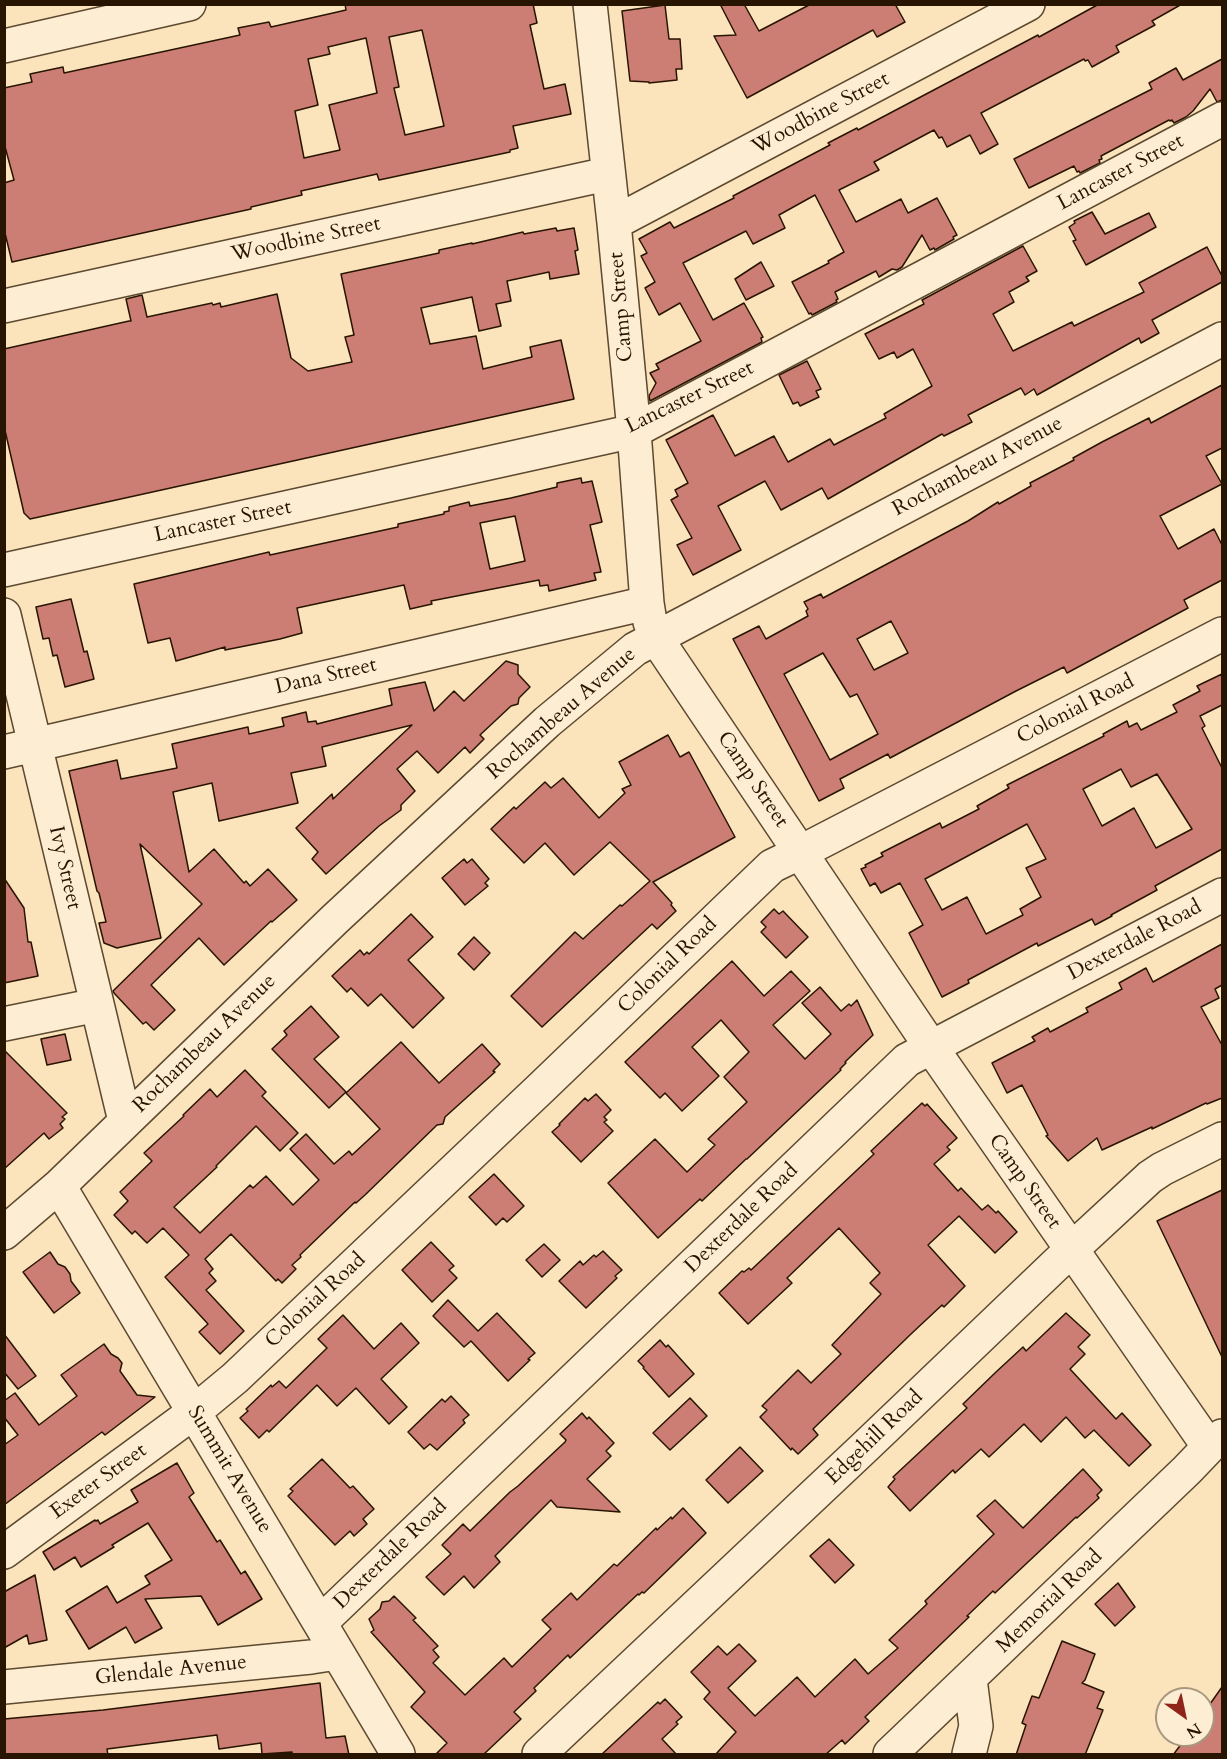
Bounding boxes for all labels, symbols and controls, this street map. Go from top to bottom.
street label: Woodbine Street [748,67,894,161]
street label: Lancaster Street [1054,129,1188,217]
street label: Woodbine Street [229,212,383,268]
street label: Camp Street [605,251,639,363]
street label: Lancaster Street [622,356,758,440]
street label: Rochambeau Avenue [889,412,1067,522]
street label: Lancaster Street [152,495,294,549]
street label: Rochambeau Avenue [482,642,642,786]
street label: Dana Street [273,653,379,701]
street label: Colonial Road [1013,670,1139,750]
street label: Camp Street [711,727,793,833]
street label: Ivy Street [42,824,86,912]
street label: Dexterdale Road [1064,895,1206,987]
street label: Colonial Road [613,912,723,1020]
street label: Rochambeau Avenue [128,969,282,1119]
street label: Camp Street [982,1130,1066,1234]
street label: Dexterdale Road [680,1159,804,1279]
street label: Colonial Road [261,1248,371,1354]
street label: Edgehill Road [821,1385,929,1491]
street label: Summit Avenue [181,1402,277,1538]
street label: Exeter Street [46,1439,152,1525]
street label: Dexterdale Road [329,1495,453,1615]
street label: Memorial Road [992,1545,1108,1659]
street label: Glendale Avenue [94,1651,248,1691]
north arrow [1155,1687,1215,1747]
text: N [1182,1717,1206,1743]

